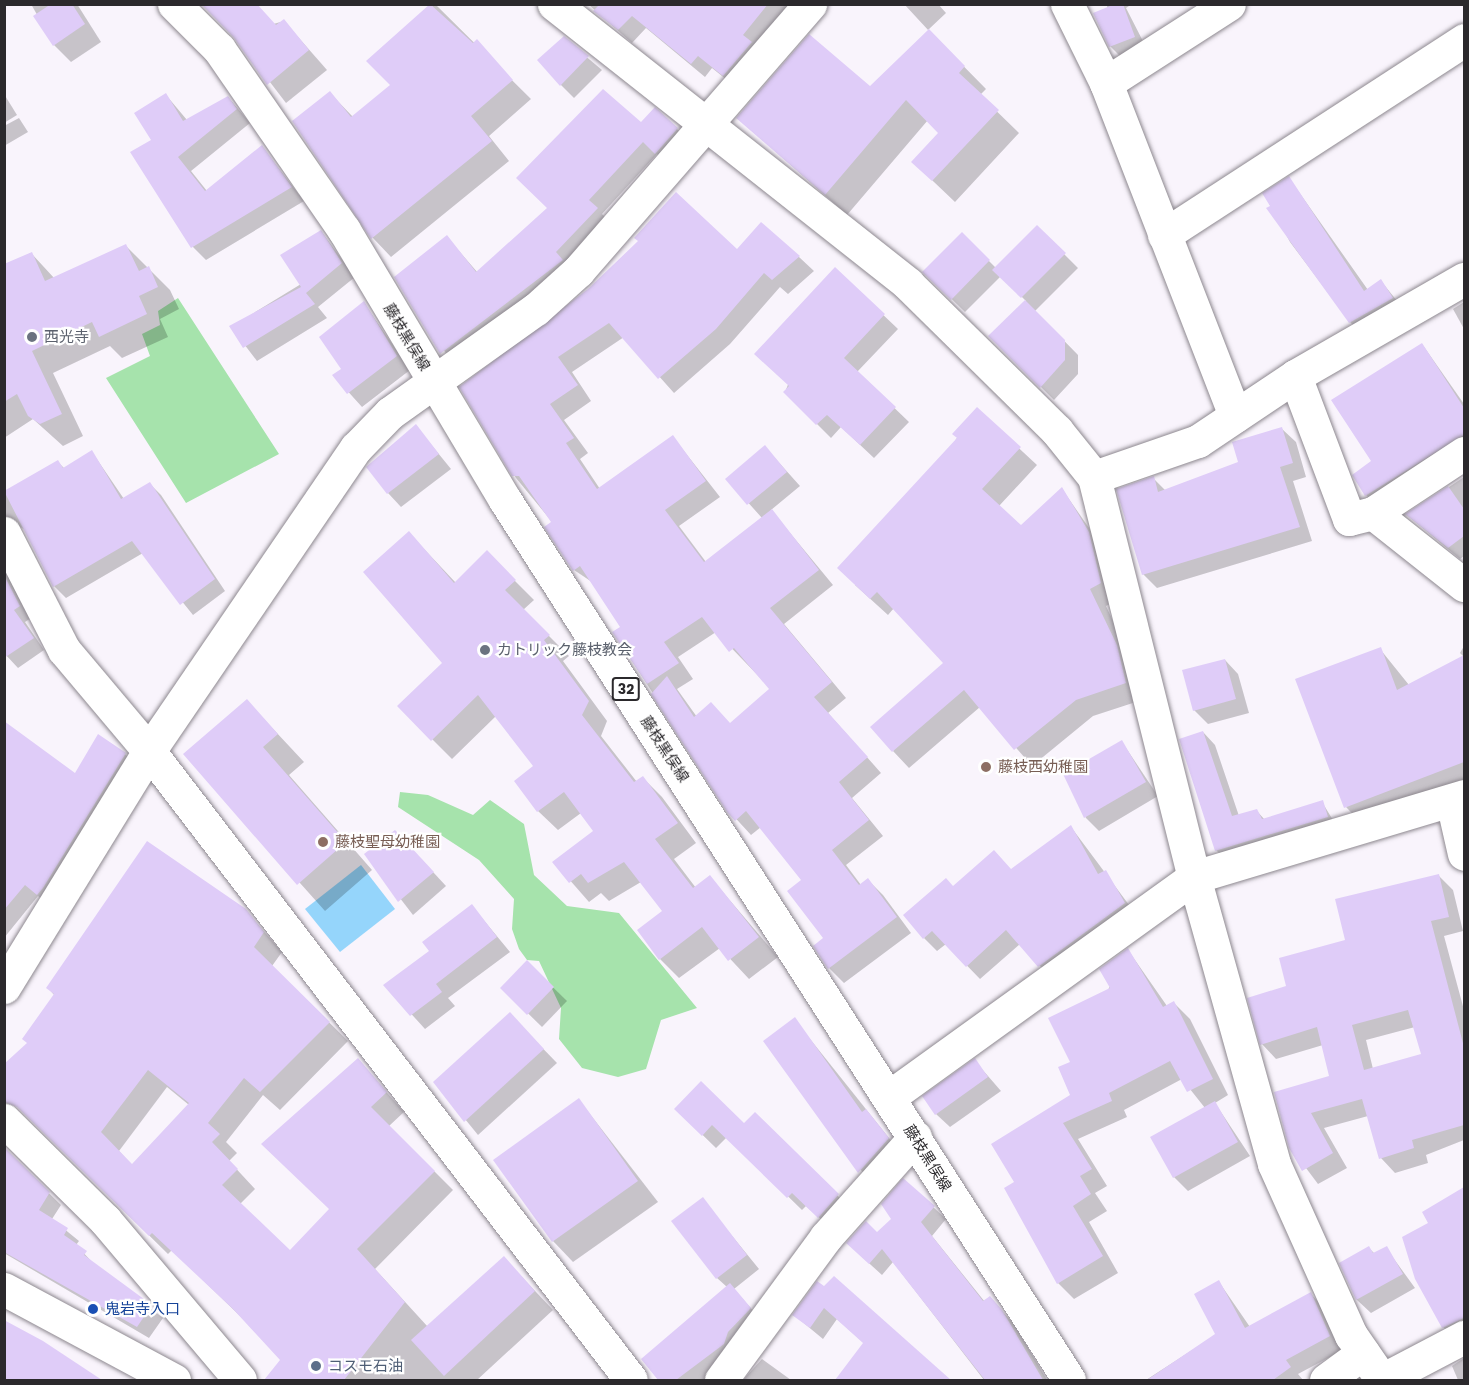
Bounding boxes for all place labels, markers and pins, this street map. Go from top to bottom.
place label: 西光寺 [44,328,89,346]
marker: 西光寺 [25,330,39,344]
place label: カトリック藤枝教会 [497,641,632,659]
marker: カトリック藤枝教会 [478,643,492,657]
place label: 藤枝西幼稚園 [998,758,1088,776]
marker: 藤枝西幼稚園 [979,760,993,774]
place label: 藤枝聖母幼稚園 [335,833,440,851]
marker: 藤枝聖母幼稚園 [316,835,330,849]
place label: 鬼岩寺入口 [105,1300,180,1318]
marker: 鬼岩寺入口 [86,1302,100,1316]
place label: コスモ石油 [328,1357,403,1375]
marker: コスモ石油 [309,1359,323,1373]

